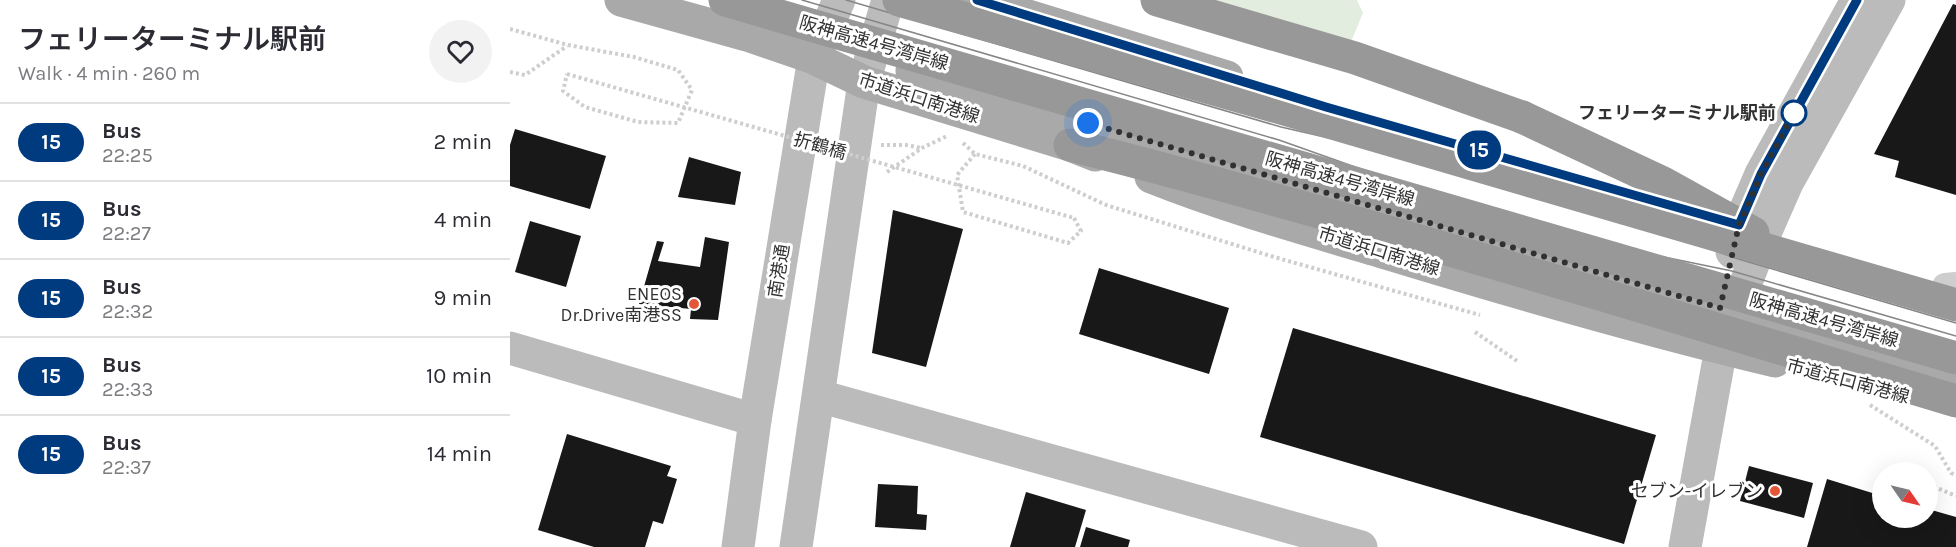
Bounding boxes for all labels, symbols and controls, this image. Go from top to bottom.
street label: 阪神高速4号湾岸線 [797,11,951,75]
button: heart [429,20,492,83]
text: フェリーターミナル駅前 [18,23,326,56]
text: Walk · 4 min · 260 m [18,62,200,85]
street label: 市道浜口南港線 [856,68,982,128]
marker: フェリーターミナル駅前 [1781,100,1807,126]
place label: フェリーターミナル駅前 [1578,102,1776,124]
your location [1073,108,1103,138]
text: Bus [102,118,142,144]
street label: 折鶴橋 [791,128,849,164]
text: 2 min [434,129,492,155]
text: 15 [41,130,61,154]
line badge: 15 [1452,130,1506,170]
text: 15 [1469,138,1489,162]
text: 22:25 [102,144,153,167]
street label: 阪神高速4号湾岸線 [1263,147,1417,211]
text: Bus [102,196,142,222]
text: 4 min [434,207,492,233]
text: 15 [41,208,61,232]
text: 22:27 [102,222,151,245]
street label: 市道浜口南港線 [1316,222,1442,280]
street label: 南港通 [764,243,794,299]
text: Bus [102,274,142,300]
place label: ENEOS Dr.Drive南港SS [561,283,682,326]
text: 9 min [434,285,492,311]
text: 15 [41,286,61,310]
street label: 阪神高速4号湾岸線 [1747,288,1901,352]
marker: ENEOS Dr.Drive南港SS [687,297,701,311]
text: 22:32 [102,300,153,323]
text: Bus [102,352,142,378]
street label: 市道浜口南港線 [1784,354,1912,408]
text: 10 min [426,363,492,389]
text: 15 [41,364,61,388]
text: 22:33 [102,378,153,401]
text: Bus [102,430,142,456]
text: 14 min [427,441,492,467]
text: 15 [41,442,61,466]
text: 22:37 [102,456,151,479]
north arrow [1872,462,1938,528]
map controls [1872,462,1938,528]
place label: セブン-イレブン [1631,480,1763,502]
marker: セブン-イレブン [1768,484,1782,498]

